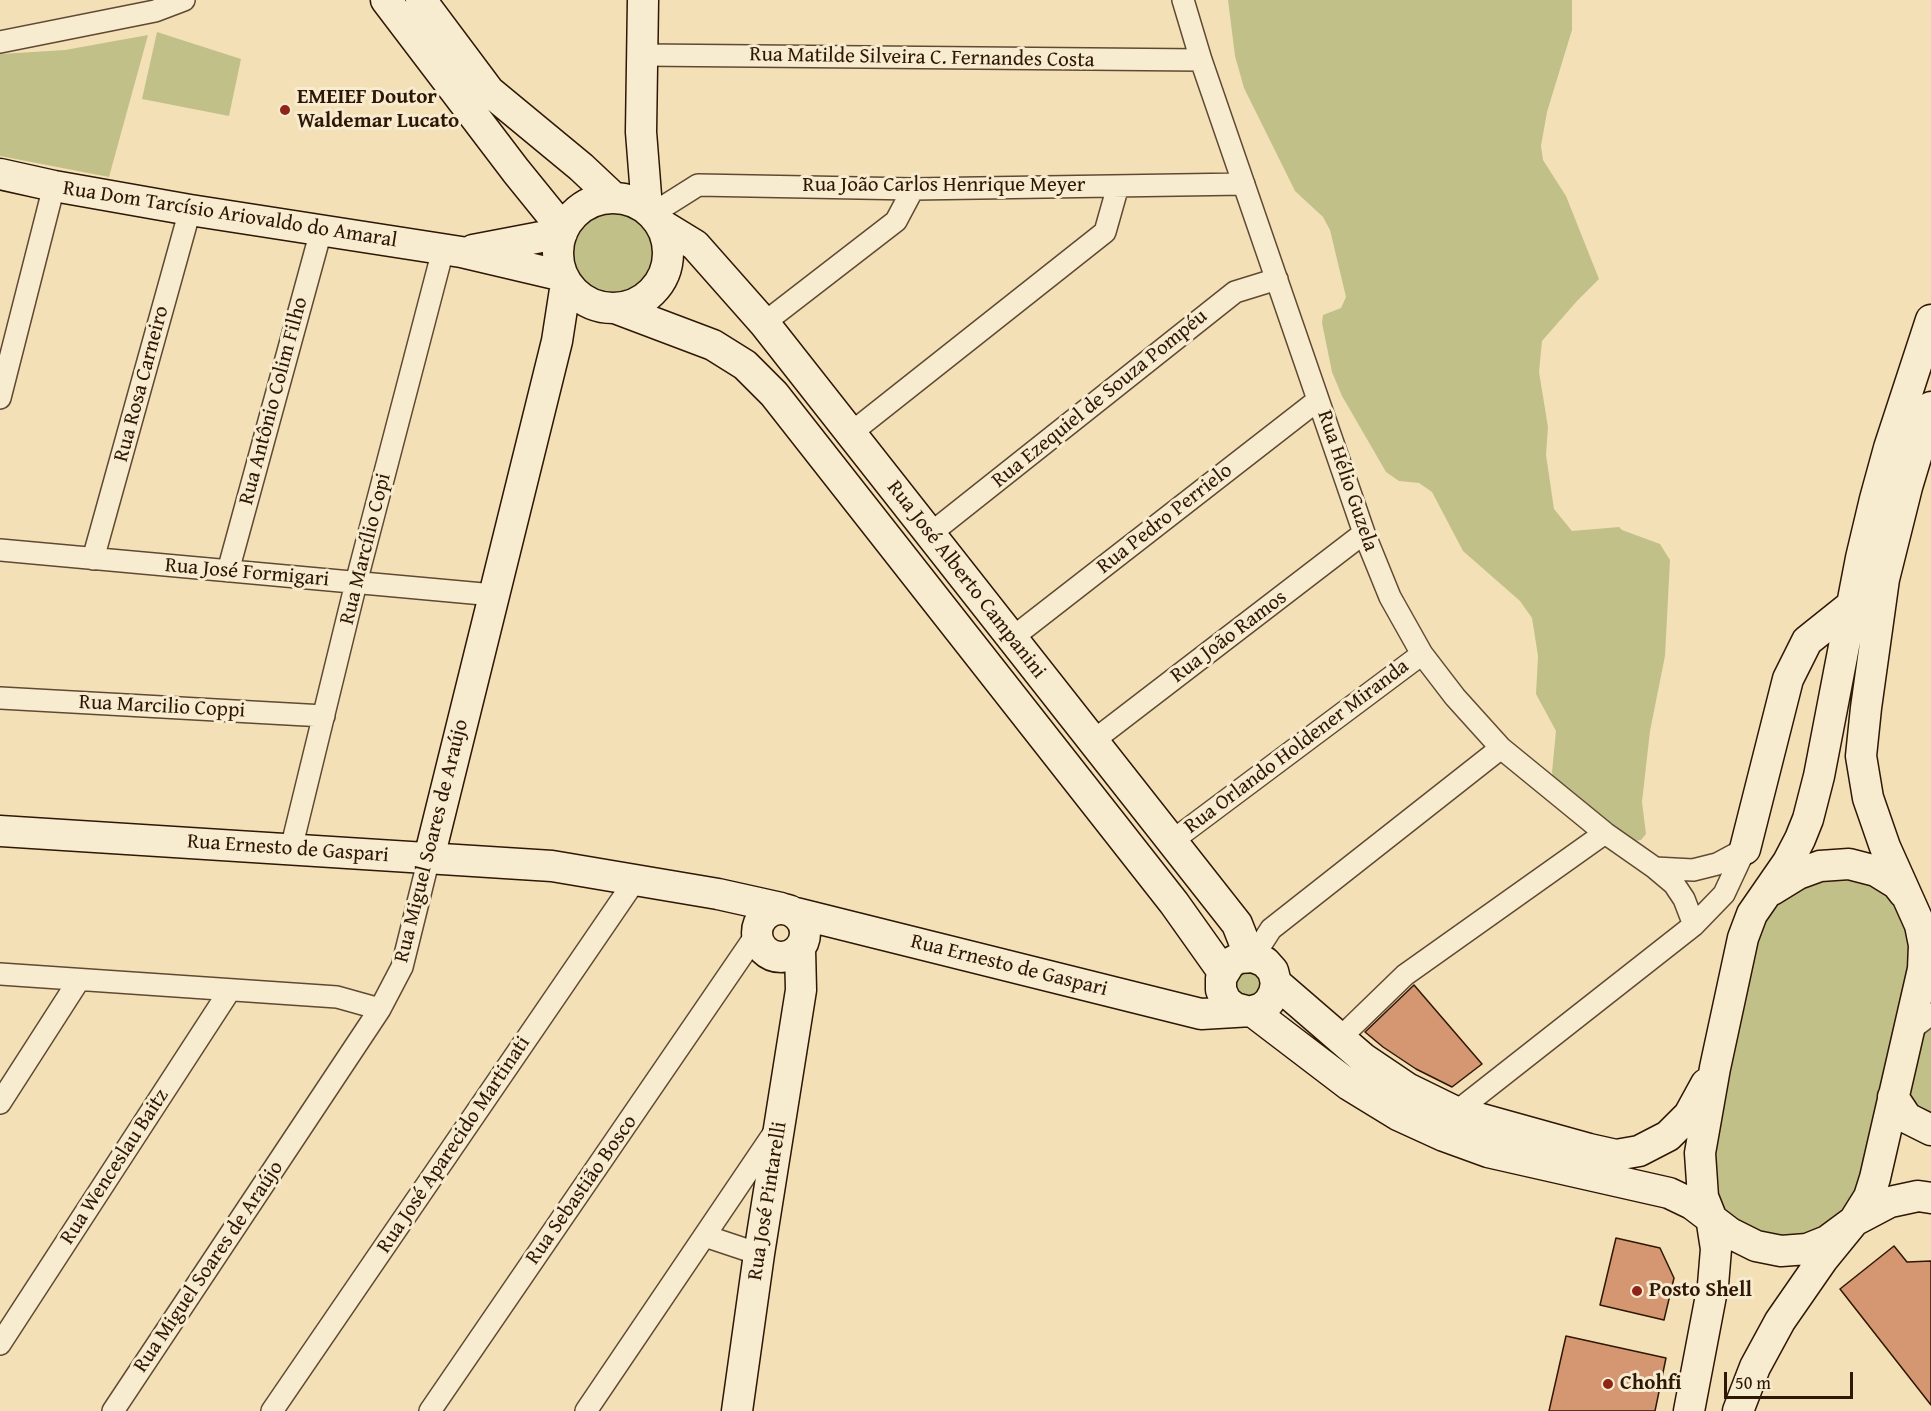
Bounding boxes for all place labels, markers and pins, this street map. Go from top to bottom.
place label: EMEIEF Doutor Waldemar Lucato [297,85,459,135]
marker: EMEIEF Doutor Waldemar Lucato [278,103,292,117]
place label: Posto Shell [1649,1278,1752,1304]
marker: Posto Shell [1630,1284,1644,1298]
place label: Chohfi [1620,1371,1682,1397]
marker: Chohfi [1601,1377,1615,1391]

